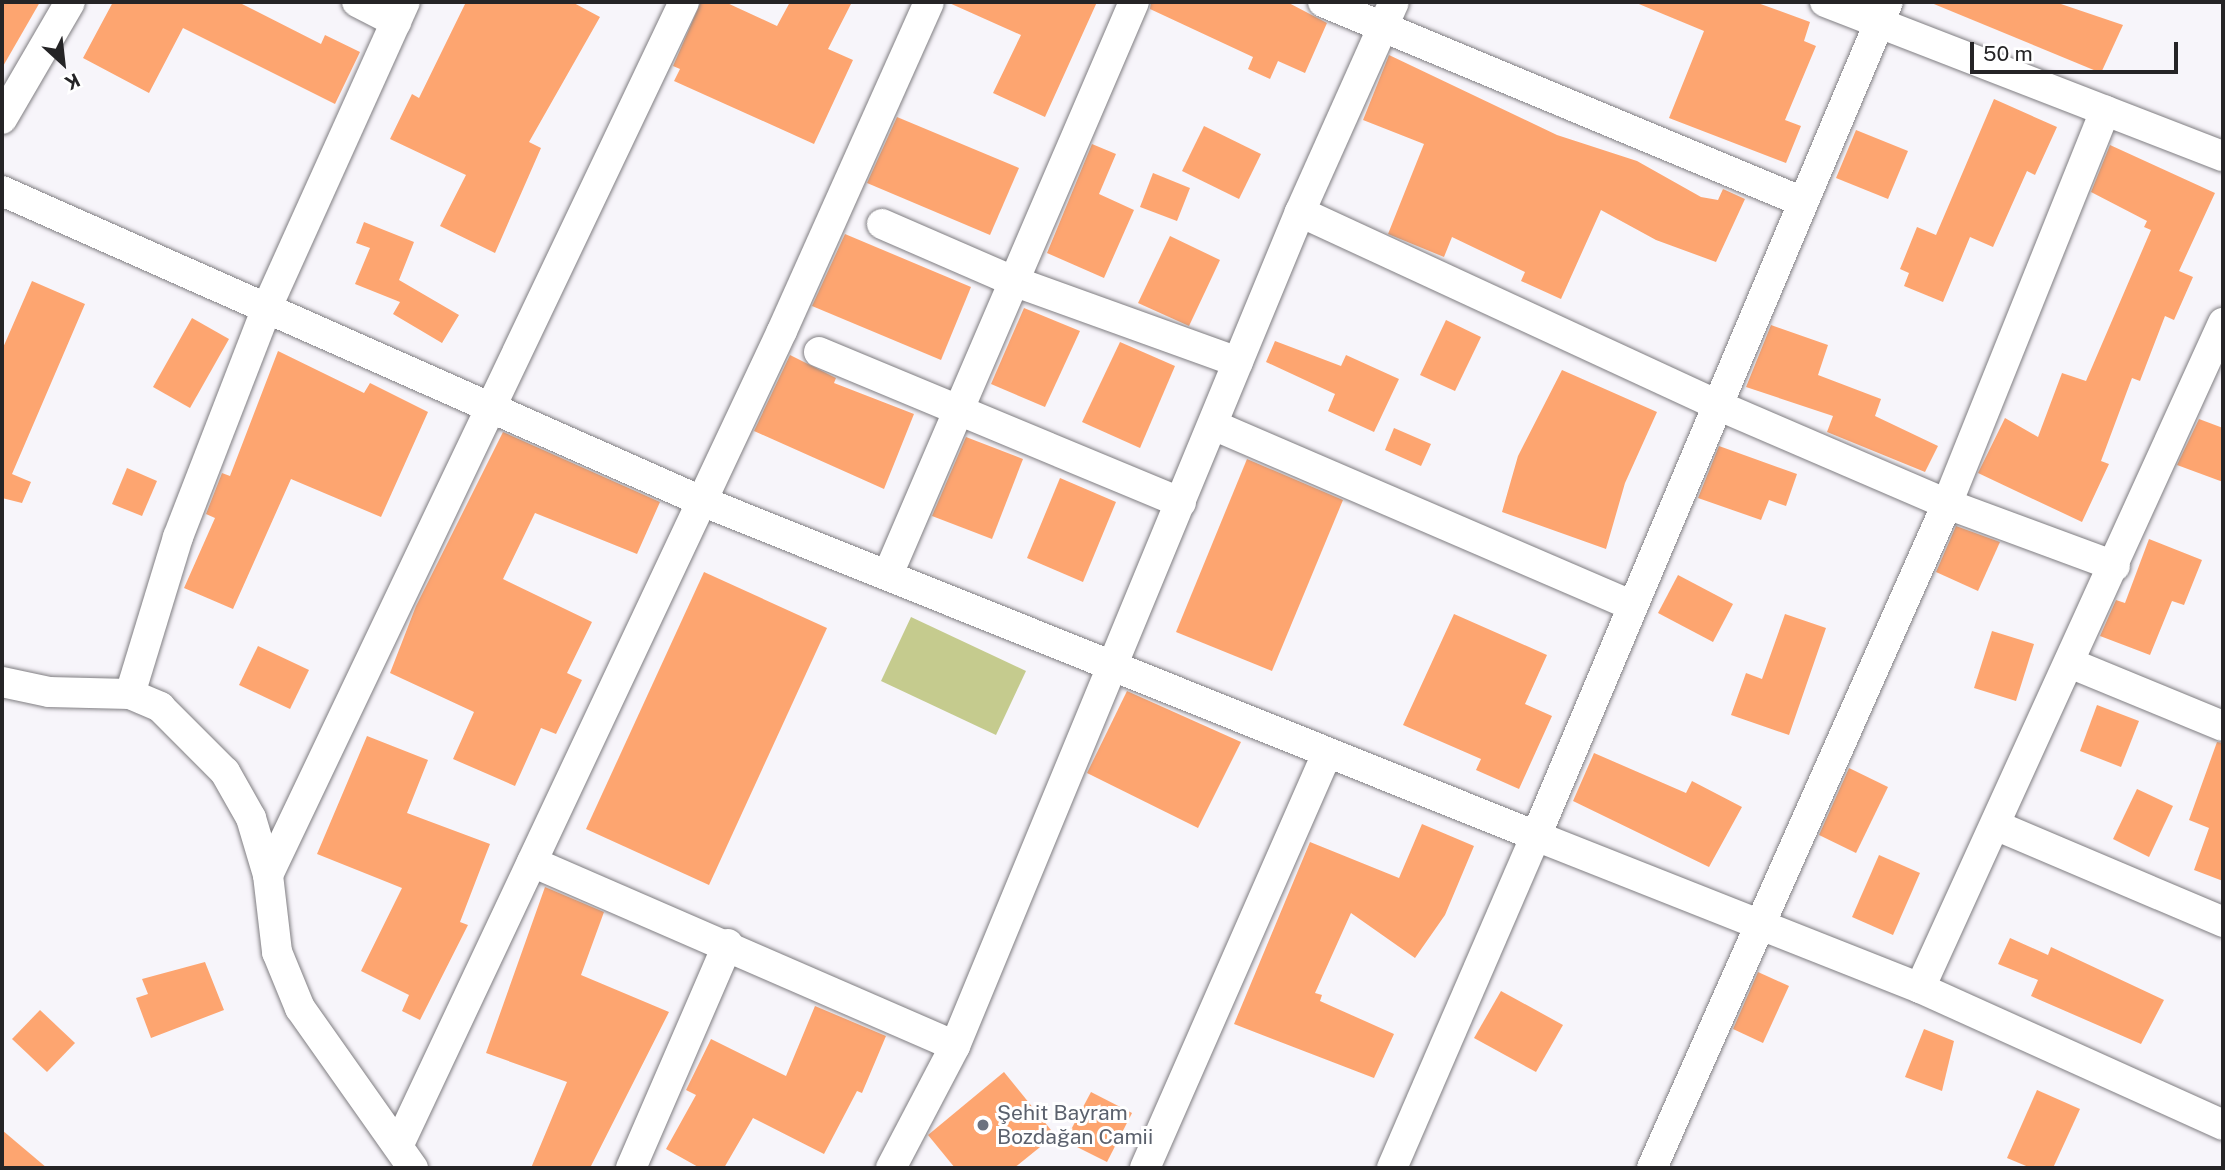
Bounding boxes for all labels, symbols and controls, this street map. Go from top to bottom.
north arrow [28,28,98,98]
scale bar [1973,28,2181,72]
text: 50 m [1983,41,2033,66]
text: K [61,69,84,95]
place label: Şehit Bayram Bozdağan Camii [997,1100,1153,1150]
marker: Şehit Bayram Bozdağan Camii [975,1117,991,1133]

